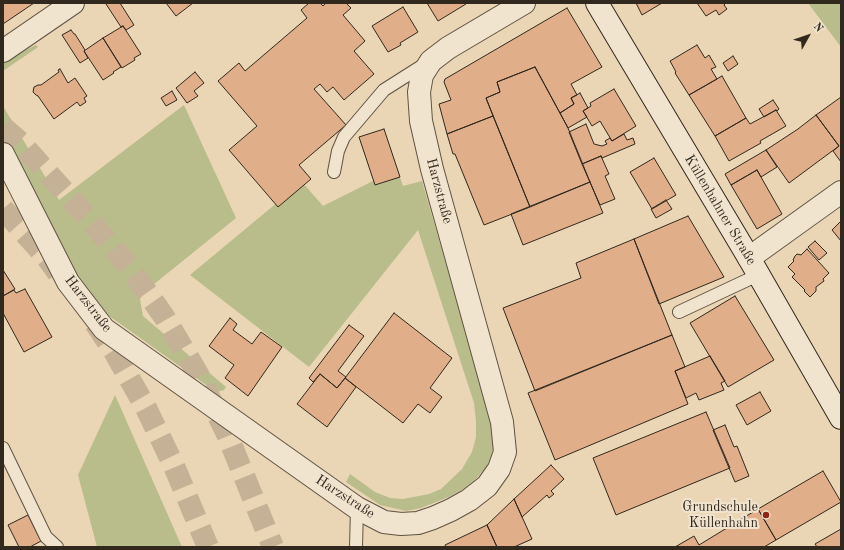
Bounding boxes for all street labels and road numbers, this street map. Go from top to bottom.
street label: Küllenhahner Straße [680,152,760,268]
street label: Harzstraße [422,156,456,226]
street label: Harzstraße [61,272,115,336]
street label: Harzstraße [312,472,378,522]

